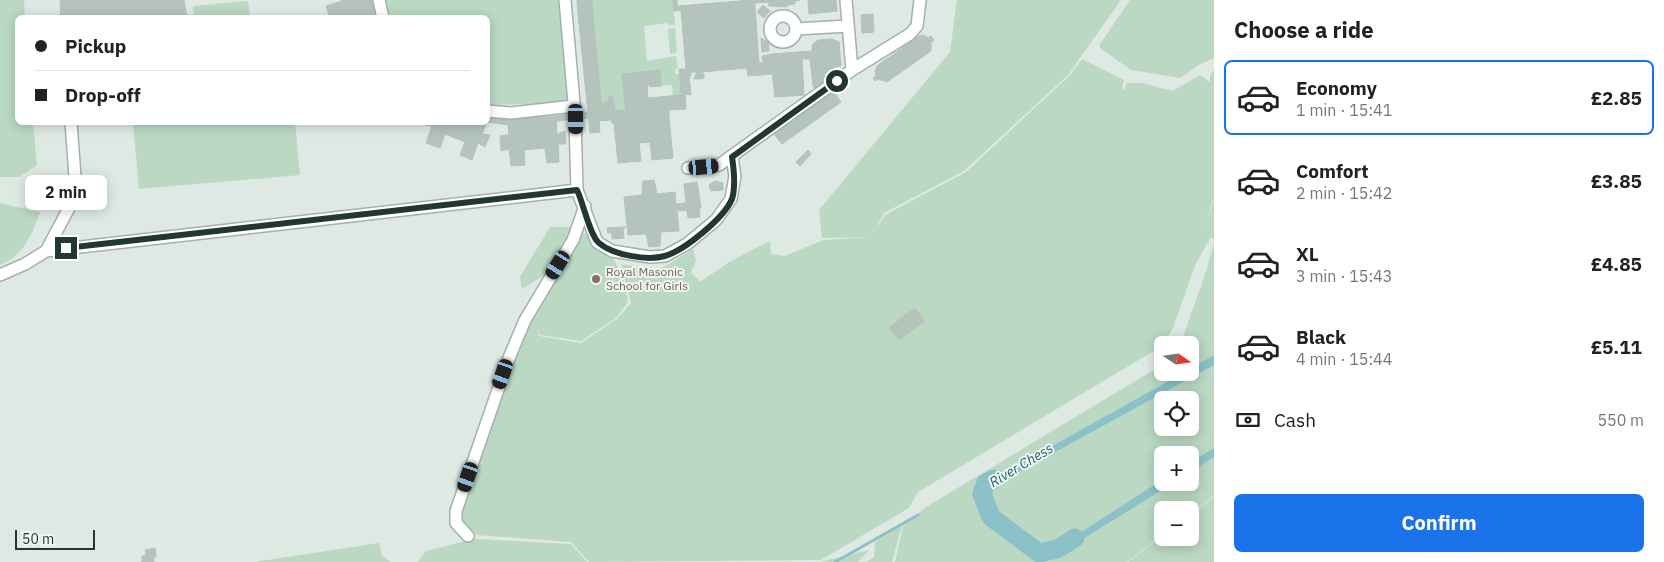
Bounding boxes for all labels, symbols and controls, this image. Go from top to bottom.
text: Choose a ride [1234,15,1374,44]
text: Pickup [65,34,126,58]
route start [826,70,848,92]
icon: car [1236,75,1281,120]
text: Economy [1296,76,1377,100]
text: Drop-off [65,83,141,107]
text: £2.85 [1591,86,1642,110]
text: 1 min · 15:41 [1296,100,1392,120]
car [568,104,583,134]
car [688,158,719,176]
icon: car [1236,158,1281,203]
text: Comfort [1296,159,1369,183]
text: £3.85 [1591,169,1642,193]
callout: 2 min [25,176,107,210]
text: 2 min [45,182,87,202]
text: 2 min · 15:42 [1296,183,1392,203]
route end [55,237,77,259]
icon: car [1236,241,1281,286]
text: XL [1296,242,1319,266]
car [543,248,572,282]
text: £4.85 [1591,252,1642,276]
place label: Royal Masonic School for Girls [606,264,688,293]
text: 3 min · 15:43 [1296,266,1392,286]
marker: Royal Masonic School for Girls [590,273,602,285]
icon: car [1236,324,1281,369]
text: Black [1296,325,1346,349]
text: £5.11 [1591,335,1642,359]
north arrow [1154,336,1199,381]
map controls [1154,336,1199,546]
text: 4 min · 15:44 [1296,349,1392,369]
car [491,357,514,391]
button: locate [1154,391,1199,436]
icon: cash [1234,406,1262,434]
text: Cash [1274,408,1316,432]
text: 550 m [1597,410,1644,430]
water label: River Chess [986,439,1057,491]
button: + [1154,446,1199,491]
car [456,460,479,494]
button: Confirm [1234,494,1644,552]
button: − [1154,501,1199,546]
scale bar [15,527,95,550]
text: 50 m [22,530,54,548]

